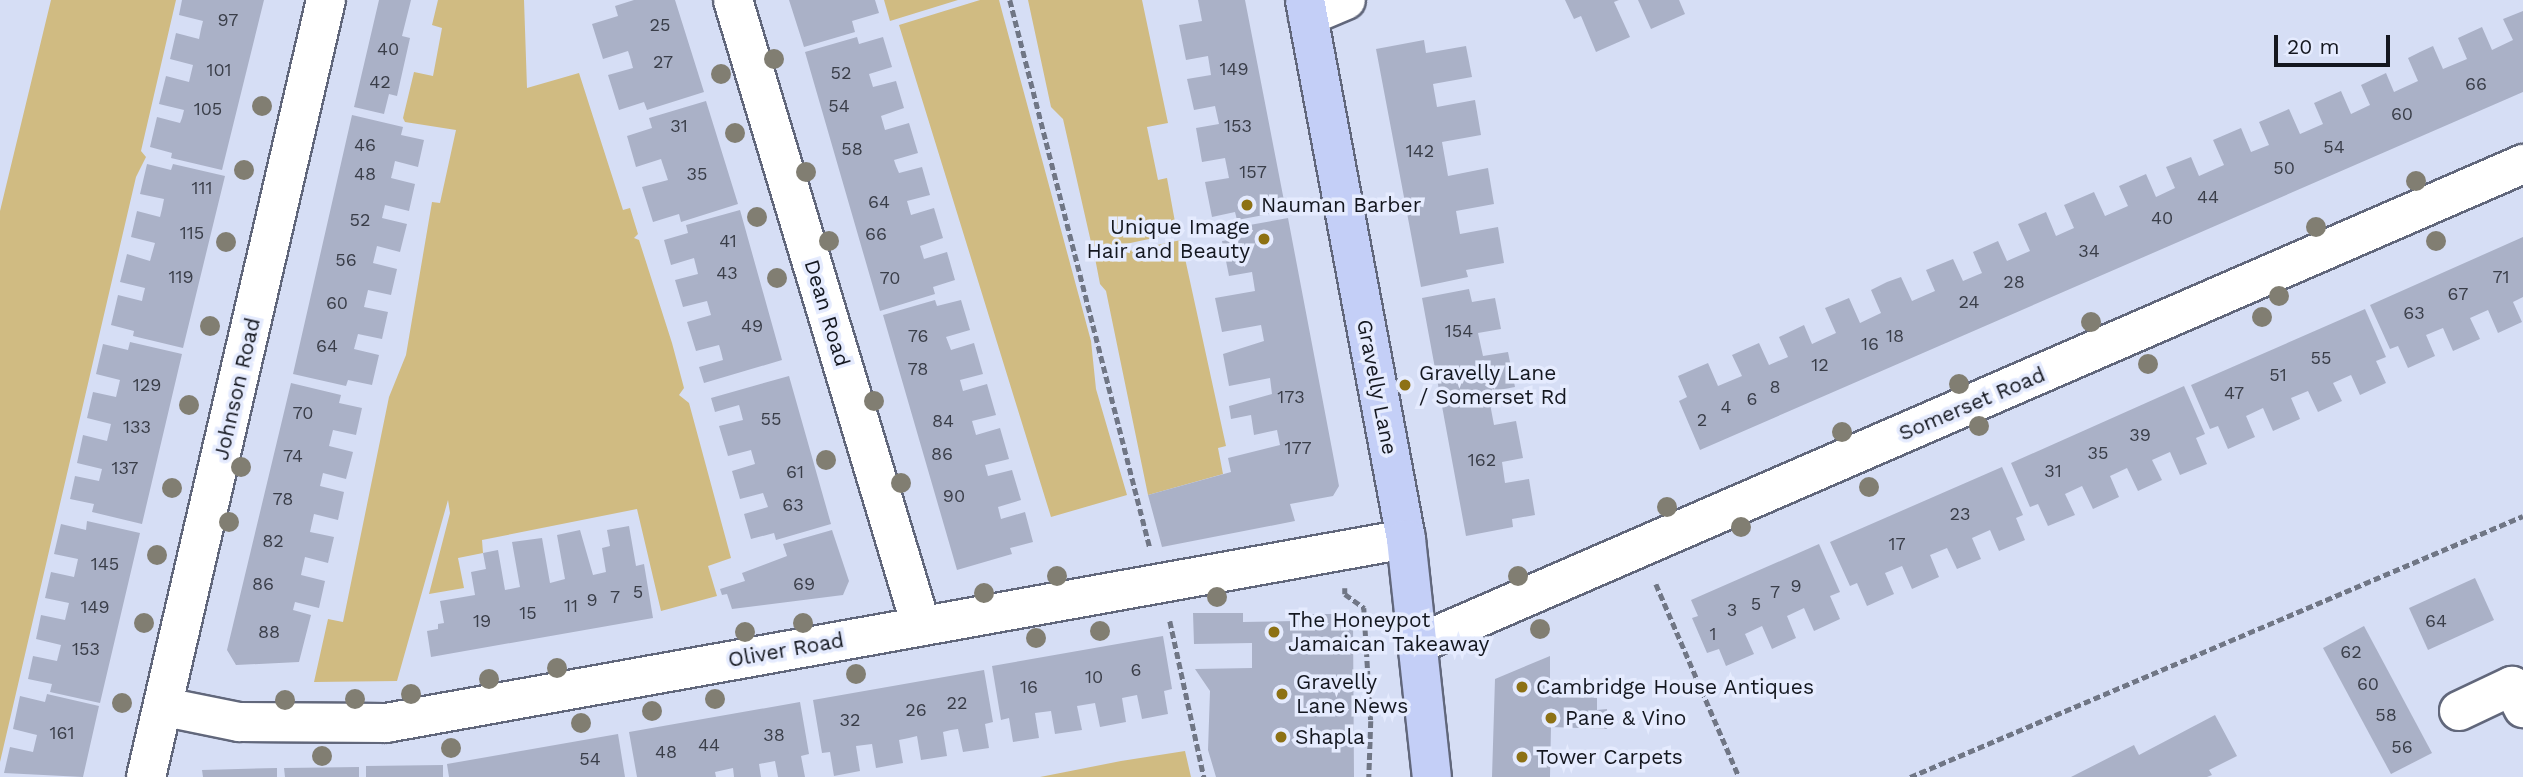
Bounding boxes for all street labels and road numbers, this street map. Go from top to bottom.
street label: Dean Road [799,256,855,370]
street label: Johnson Road [208,315,266,463]
street label: Gravelly Lane [1351,317,1403,457]
street label: Somerset Road [1895,362,2049,446]
street label: Oliver Road [726,627,846,673]

